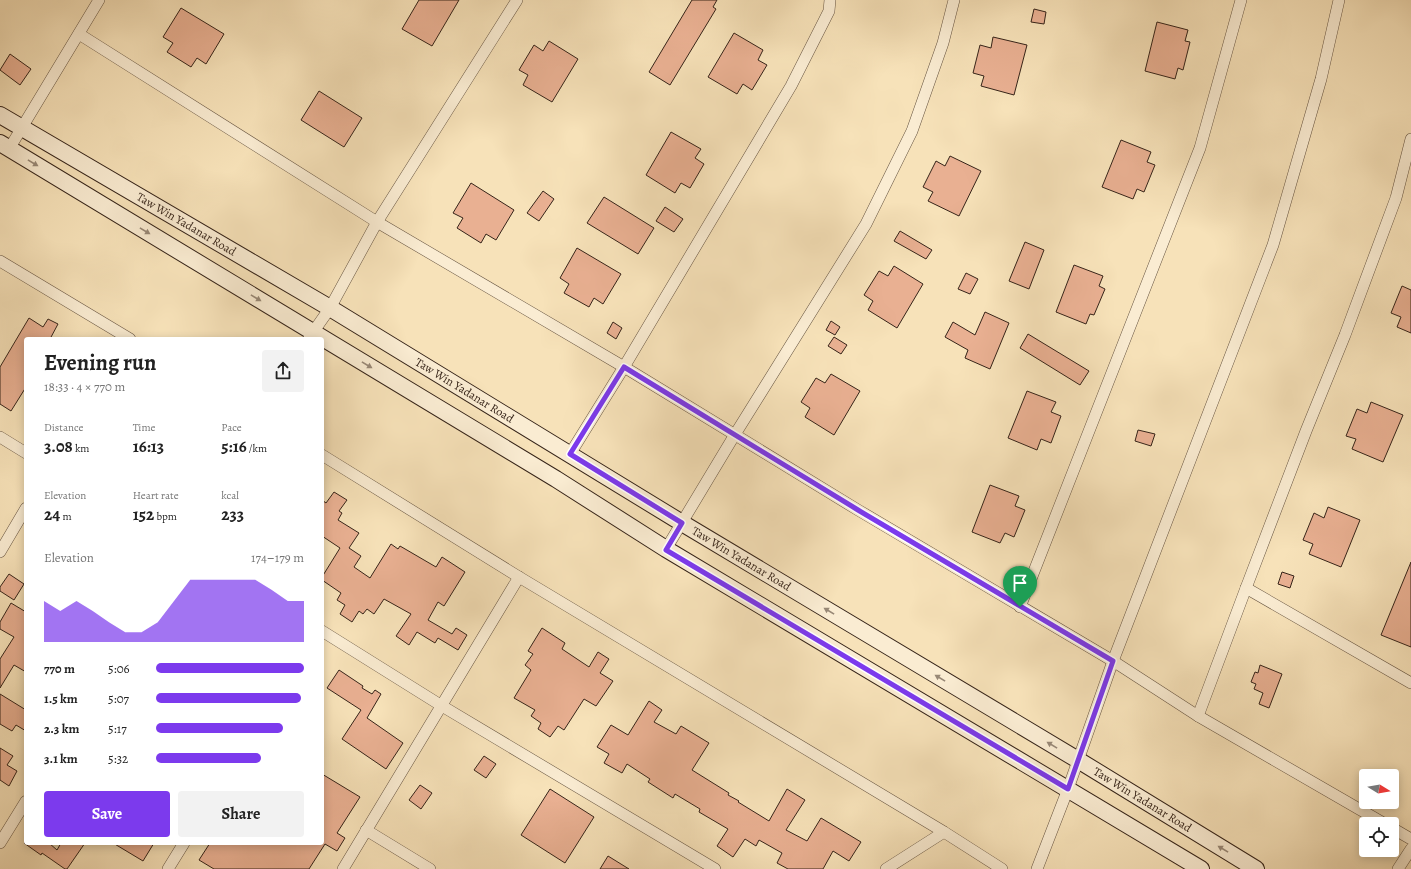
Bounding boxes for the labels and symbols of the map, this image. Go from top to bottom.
one-way arrow [27,160,39,167]
street label: Taw Win Yadanar Road [134,189,240,260]
one-way arrow [139,227,151,234]
one-way arrow [251,294,261,302]
street label: Taw Win Yadanar Road [412,354,517,427]
one-way arrow [361,362,373,369]
street label: Taw Win Yadanar Road [689,523,794,595]
pin [1003,566,1037,607]
one-way arrow [824,607,834,615]
one-way arrow [935,674,945,682]
one-way arrow [1046,741,1058,748]
street label: Taw Win Yadanar Road [1090,763,1195,836]
north arrow [1359,769,1399,809]
one-way arrow [1217,845,1229,852]

